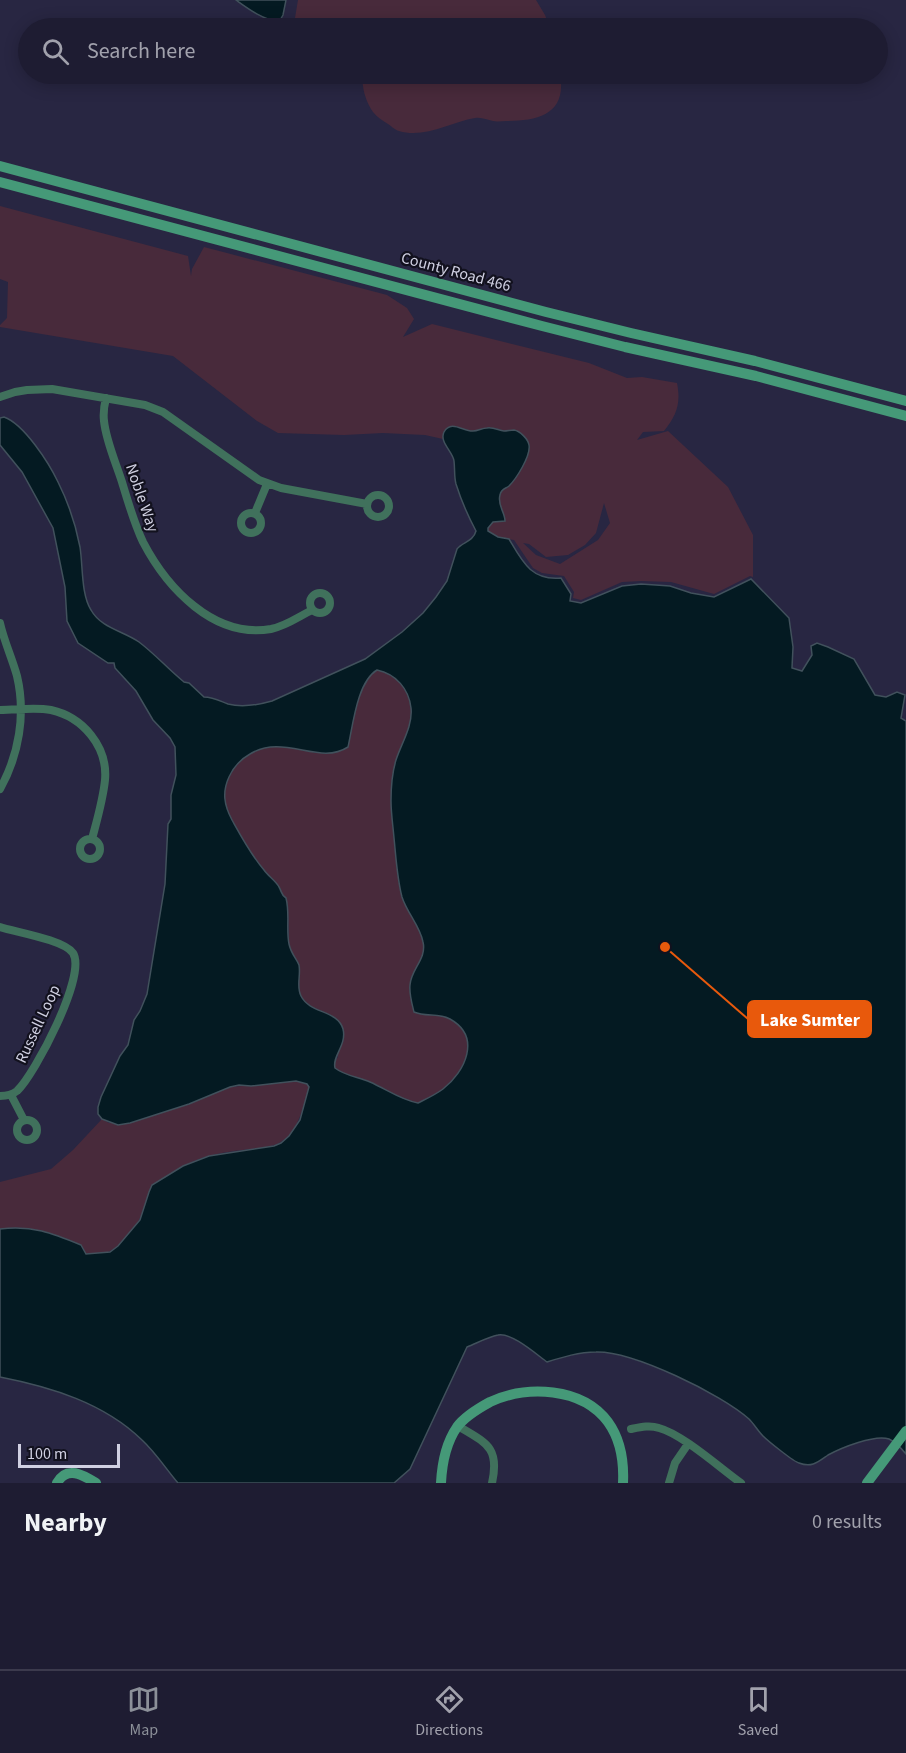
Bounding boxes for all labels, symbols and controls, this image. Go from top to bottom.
search box [18,18,888,84]
icon: search [39,35,72,68]
text: Search here [87,35,195,67]
street label: County Road 466 [399,247,513,297]
street label: Noble Way [120,461,164,536]
street label: Russell Loop [10,981,66,1067]
callout: Lake Sumter [748,1001,871,1037]
text: Lake Sumter [760,1008,861,1033]
scale bar [18,1441,120,1468]
text: 100 m [27,1443,67,1465]
text: Nearby [24,1504,107,1541]
text: 0 results [812,1508,882,1536]
tab: Map [127,1683,160,1741]
tab: Directions [415,1683,483,1741]
tab: Saved [738,1683,779,1741]

